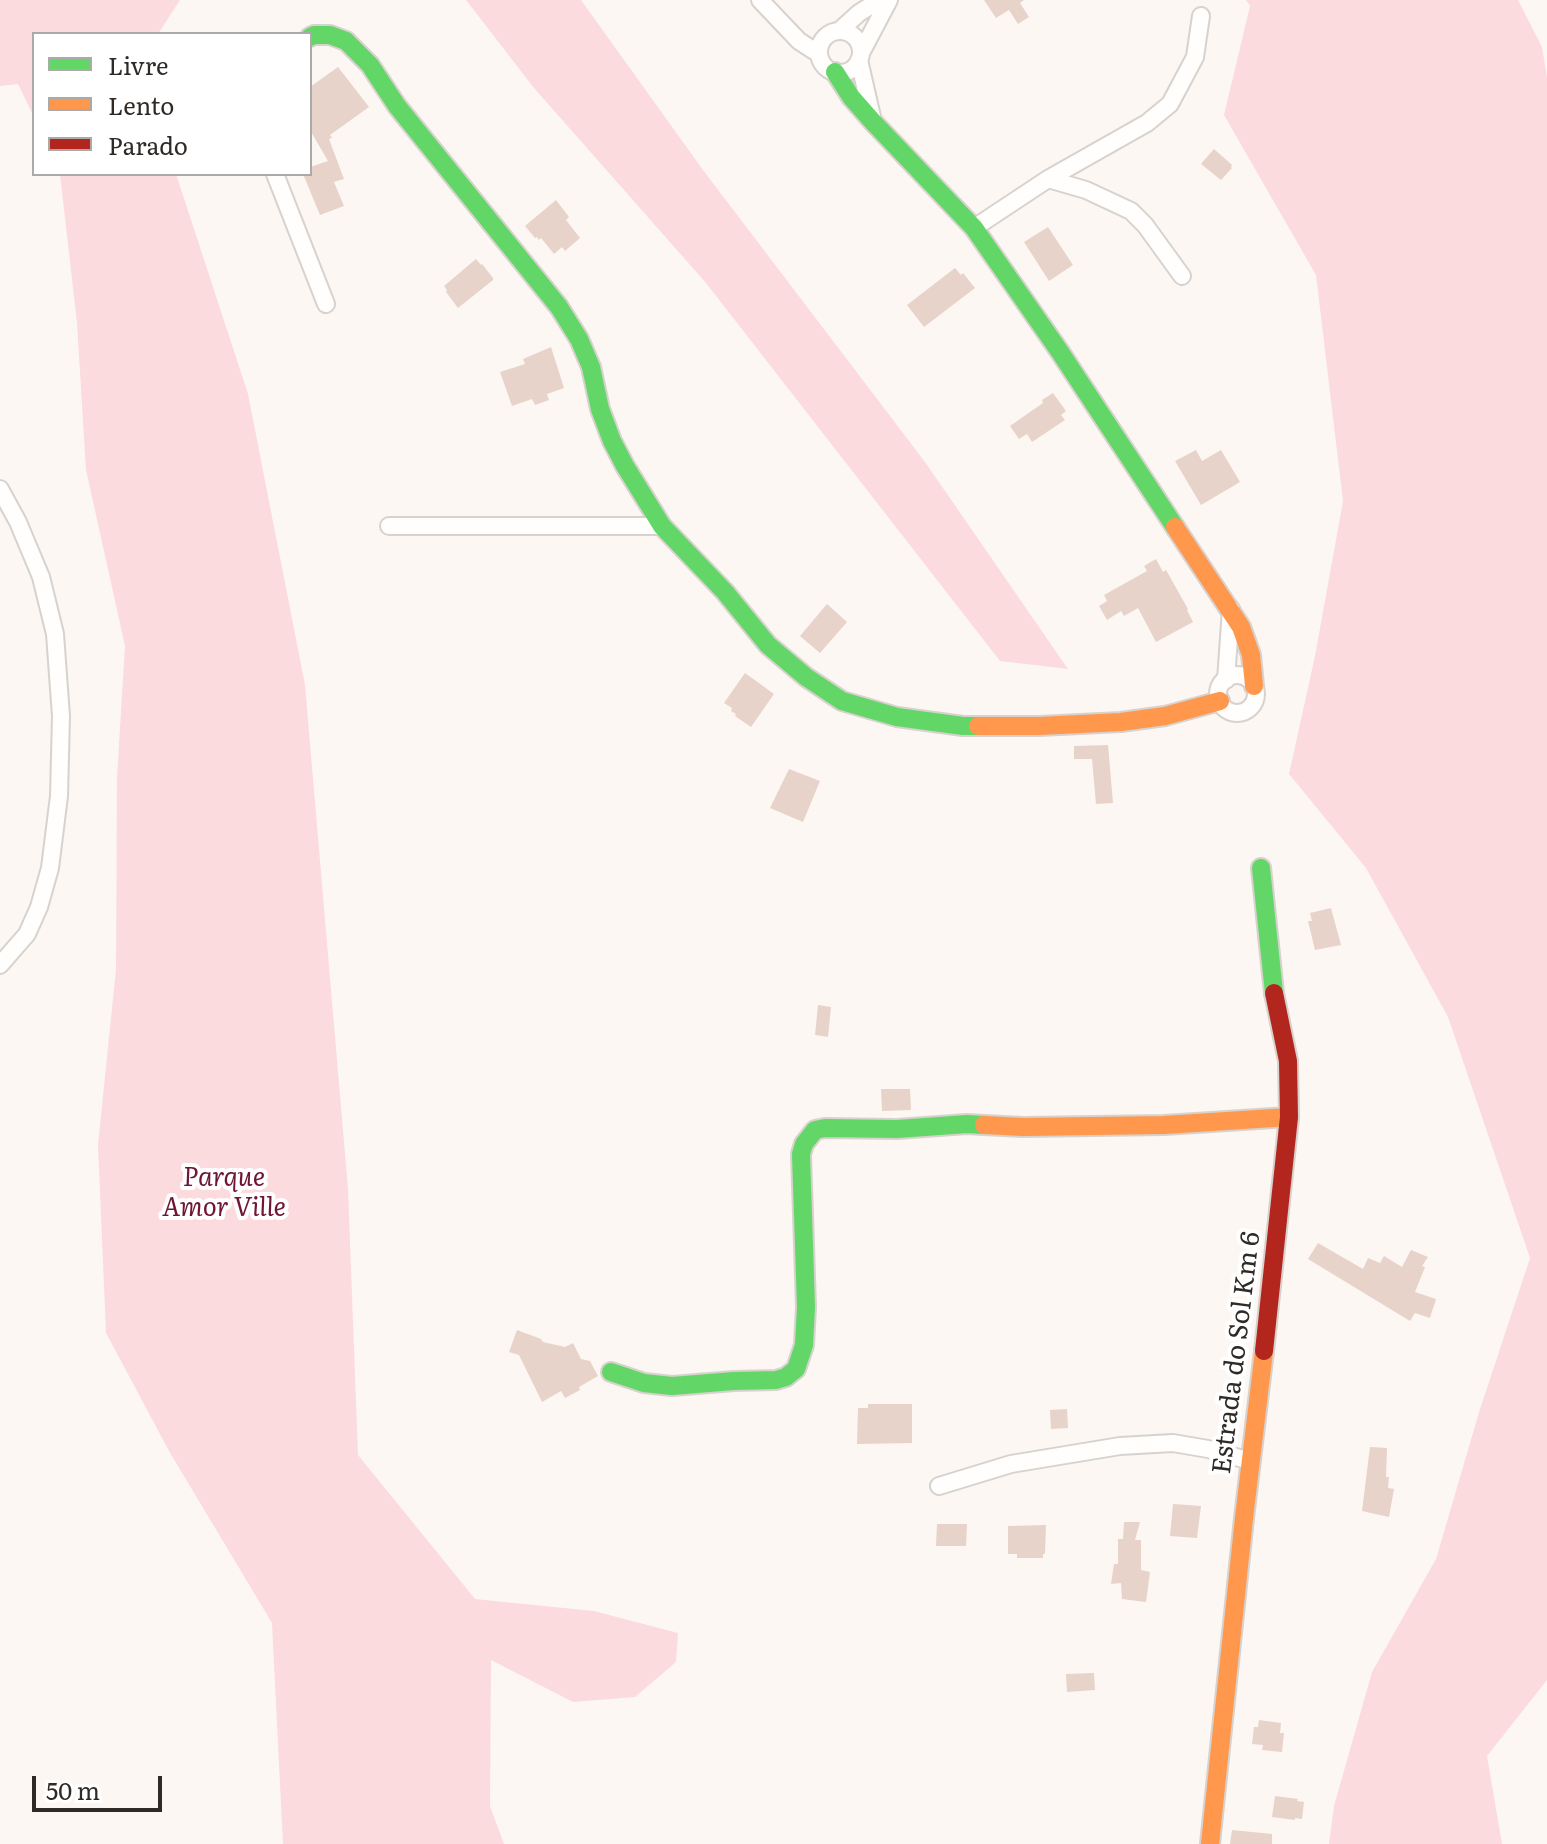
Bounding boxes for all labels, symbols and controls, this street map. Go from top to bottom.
legend [32,32,312,176]
text: Livre [108,47,168,82]
text: Lento [108,87,174,122]
text: Parado [108,127,188,162]
park label: Parque Amor Ville [162,1162,286,1224]
street label: Estrada do Sol Km 6 [1207,1230,1267,1476]
scale bar [36,1760,166,1810]
text: 50 m [46,1772,100,1807]

